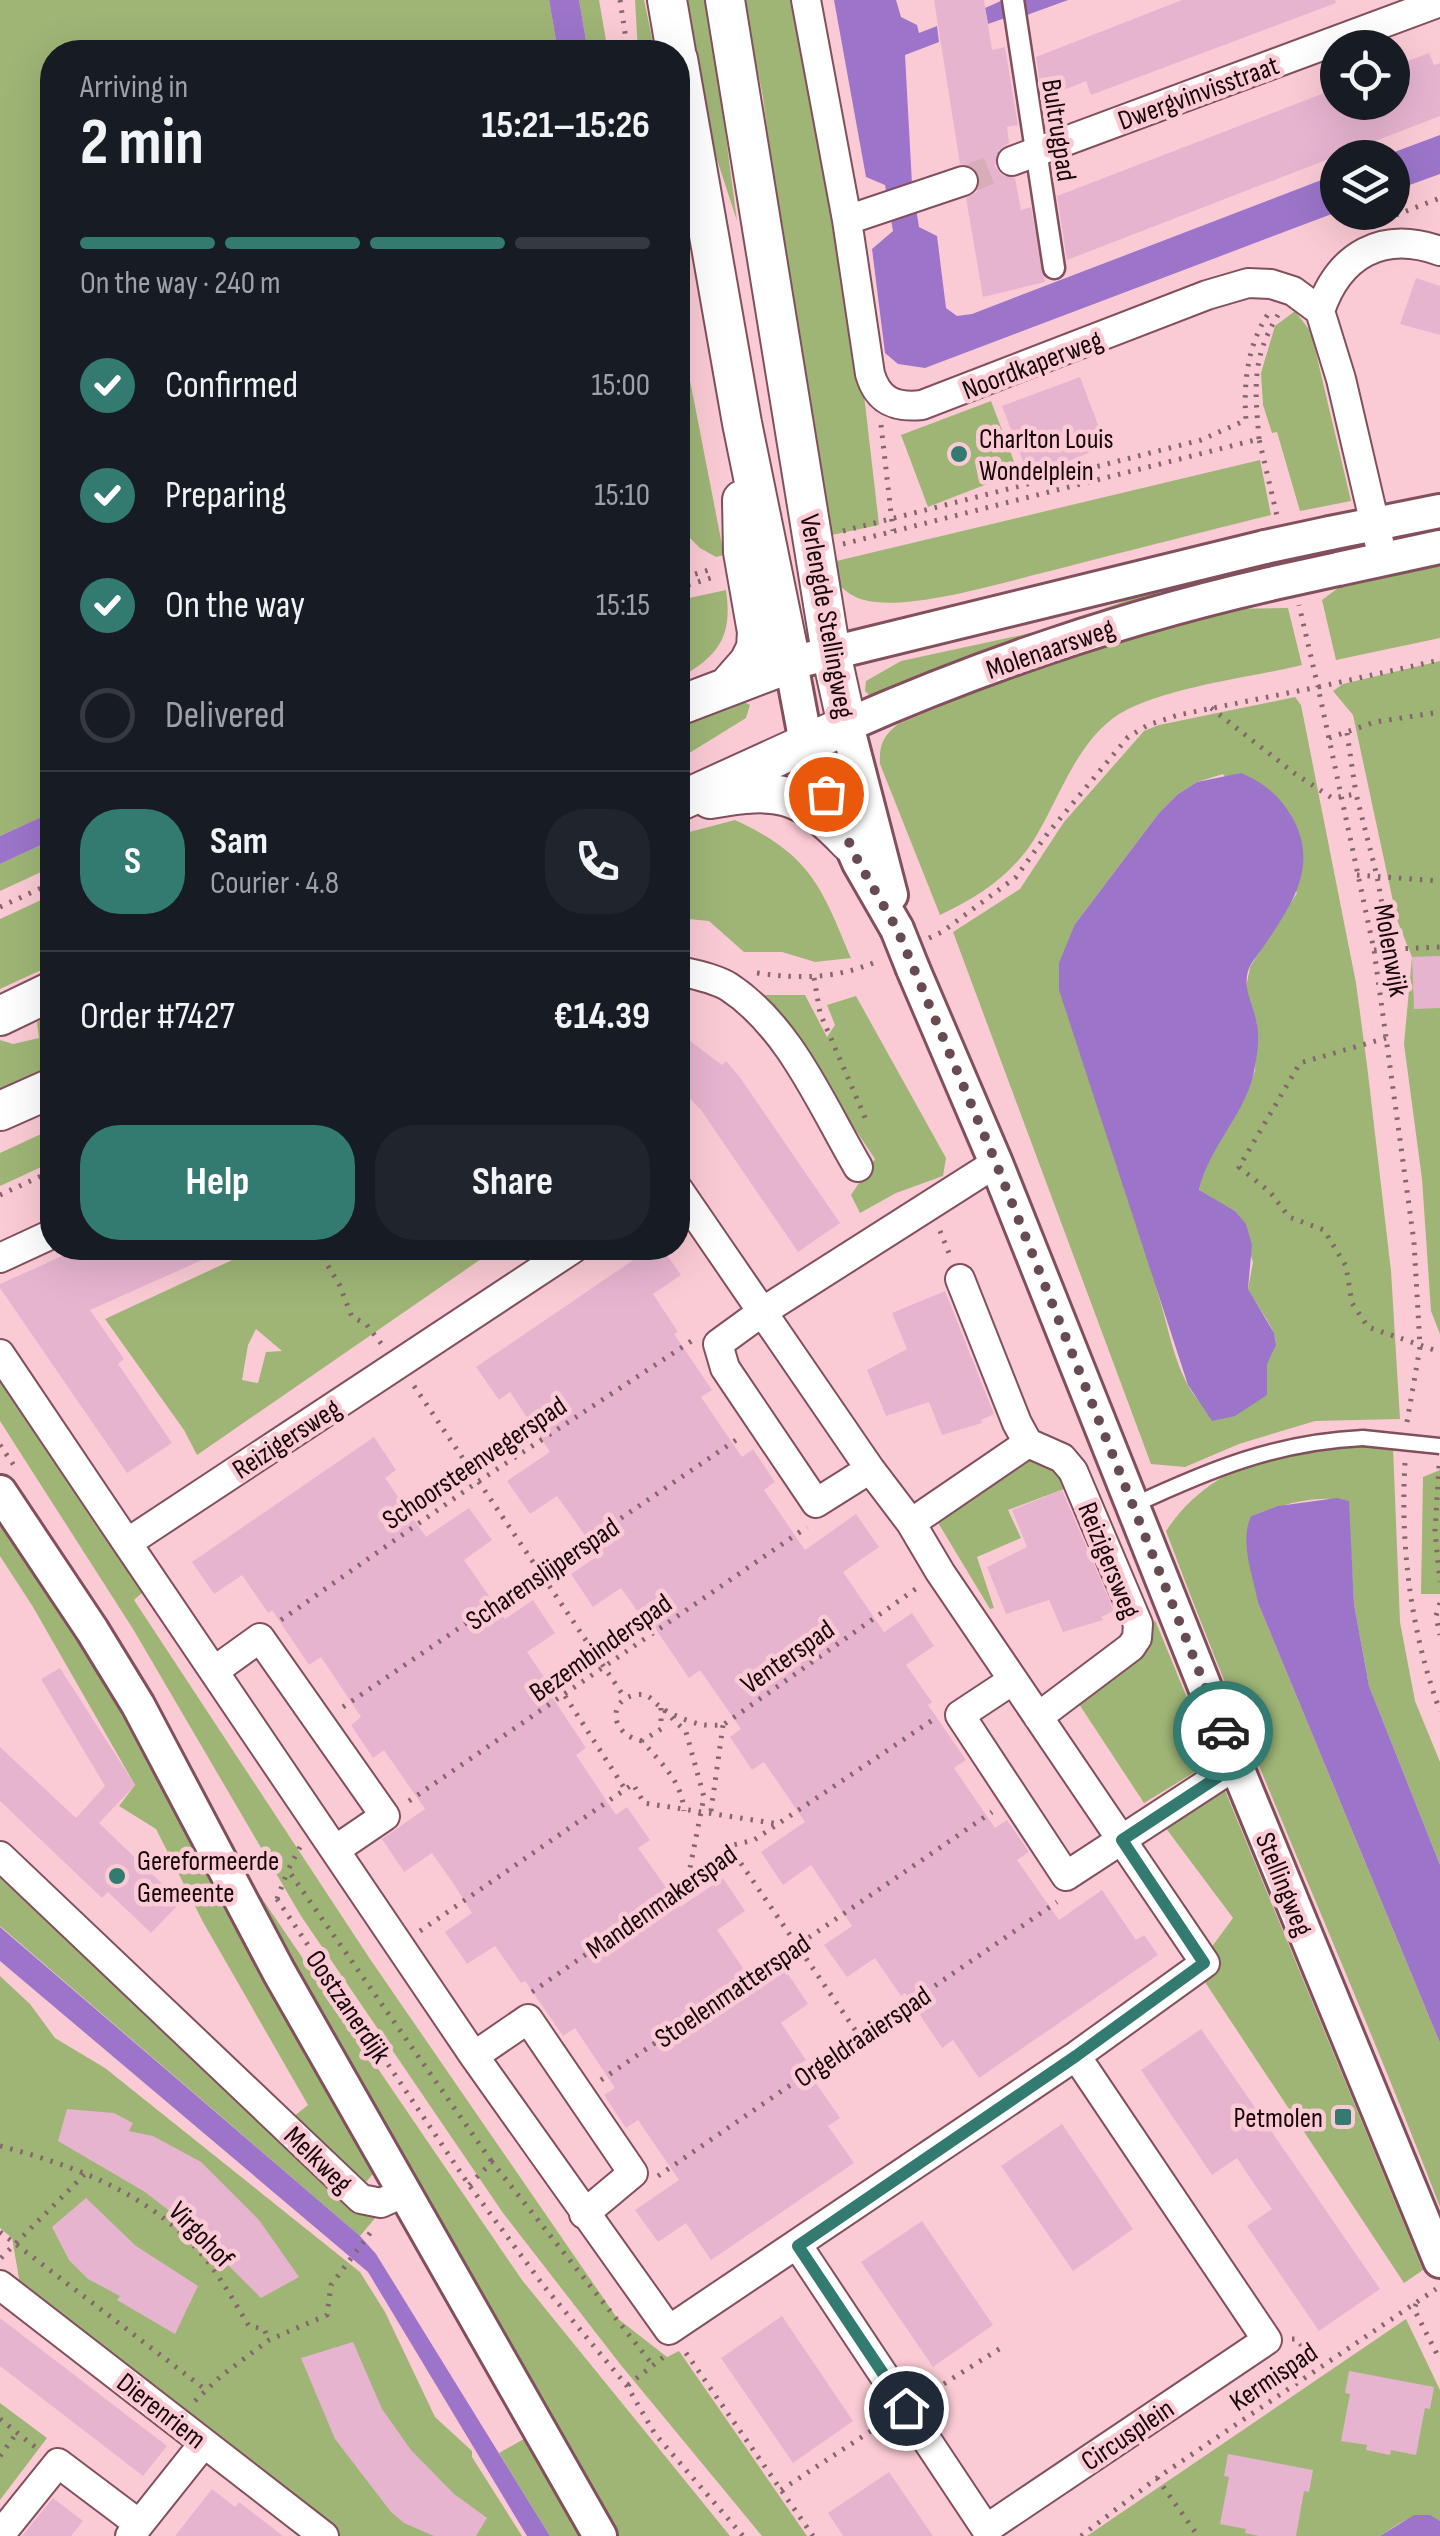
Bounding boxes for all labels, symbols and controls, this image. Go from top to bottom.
map controls [1320,30,1410,230]
button: locate [1320,30,1410,120]
street label: Dwergvinvisstraat [1114,49,1283,138]
text: Arriving in [80,68,188,107]
street label: Bultrugpad [1034,77,1083,184]
text: 15:21–15:26 [482,103,650,148]
text: 2 min [80,105,204,183]
button: layers [1320,140,1410,230]
text: On the way · 240 m [80,264,281,303]
street label: Noordkaperweg [958,324,1107,407]
icon: check [80,358,135,413]
text: Confirmed [165,363,298,408]
text: 15:00 [591,366,650,405]
place label: Charlton Louis Wondelplein [979,423,1114,488]
marker: Charlton Louis Wondelplein [948,443,970,465]
icon: check [80,468,135,523]
text: Preparing [165,473,286,518]
text: 15:10 [594,476,650,515]
street label: Verlengde Stellingweg [792,512,861,721]
icon: check [80,578,135,633]
text: On the way [165,583,305,628]
text: 15:15 [596,586,650,625]
street label: Molenaarsweg [982,612,1119,687]
text: Delivered [165,693,285,738]
pin [784,752,869,837]
icon: bag [799,767,854,822]
button: phone [545,809,650,914]
text: Sam [210,819,268,864]
text: S [124,839,141,884]
text: Courier · 4.8 [210,864,339,903]
street label: Molenwijk [1366,901,1415,999]
text: Order #7427 [80,994,235,1039]
text: €14.39 [554,994,650,1039]
button: Help [80,1125,355,1240]
button: Share [375,1125,650,1240]
street label: Schoorsteenvegerspad [377,1390,573,1537]
street label: Reizigersweg [227,1392,347,1486]
street label: Reizigersweg [1070,1498,1147,1623]
street label: Scharenslijperspad [460,1511,626,1638]
street label: Bezembinderspad [523,1587,678,1709]
street label: Venterspad [735,1613,841,1701]
courier [1173,1681,1273,1781]
icon: car [1196,1704,1251,1759]
street label: Stellingweg [1248,1828,1319,1941]
street label: Mandenmakerspad [580,1838,744,1966]
place label: Gereformeerde Gemeente [137,1845,279,1910]
marker: Gereformeerde Gemeente [106,1865,128,1887]
street label: Stoelenmatterspad [649,1927,817,2055]
street label: Oostzanerdijk [298,1944,398,2070]
street label: Orgeldraaierspad [788,1980,937,2095]
place label: Petmolen [1233,2102,1323,2135]
marker: Petmolen [1332,2106,1354,2128]
street label: Melkweg [277,2120,359,2200]
street label: Virgohof [161,2195,241,2276]
street label: Kermispad [1224,2336,1324,2419]
street label: Dierenriem [110,2366,212,2456]
pin [864,2366,949,2451]
icon: home [879,2381,934,2436]
street label: Circusplein [1075,2392,1180,2478]

